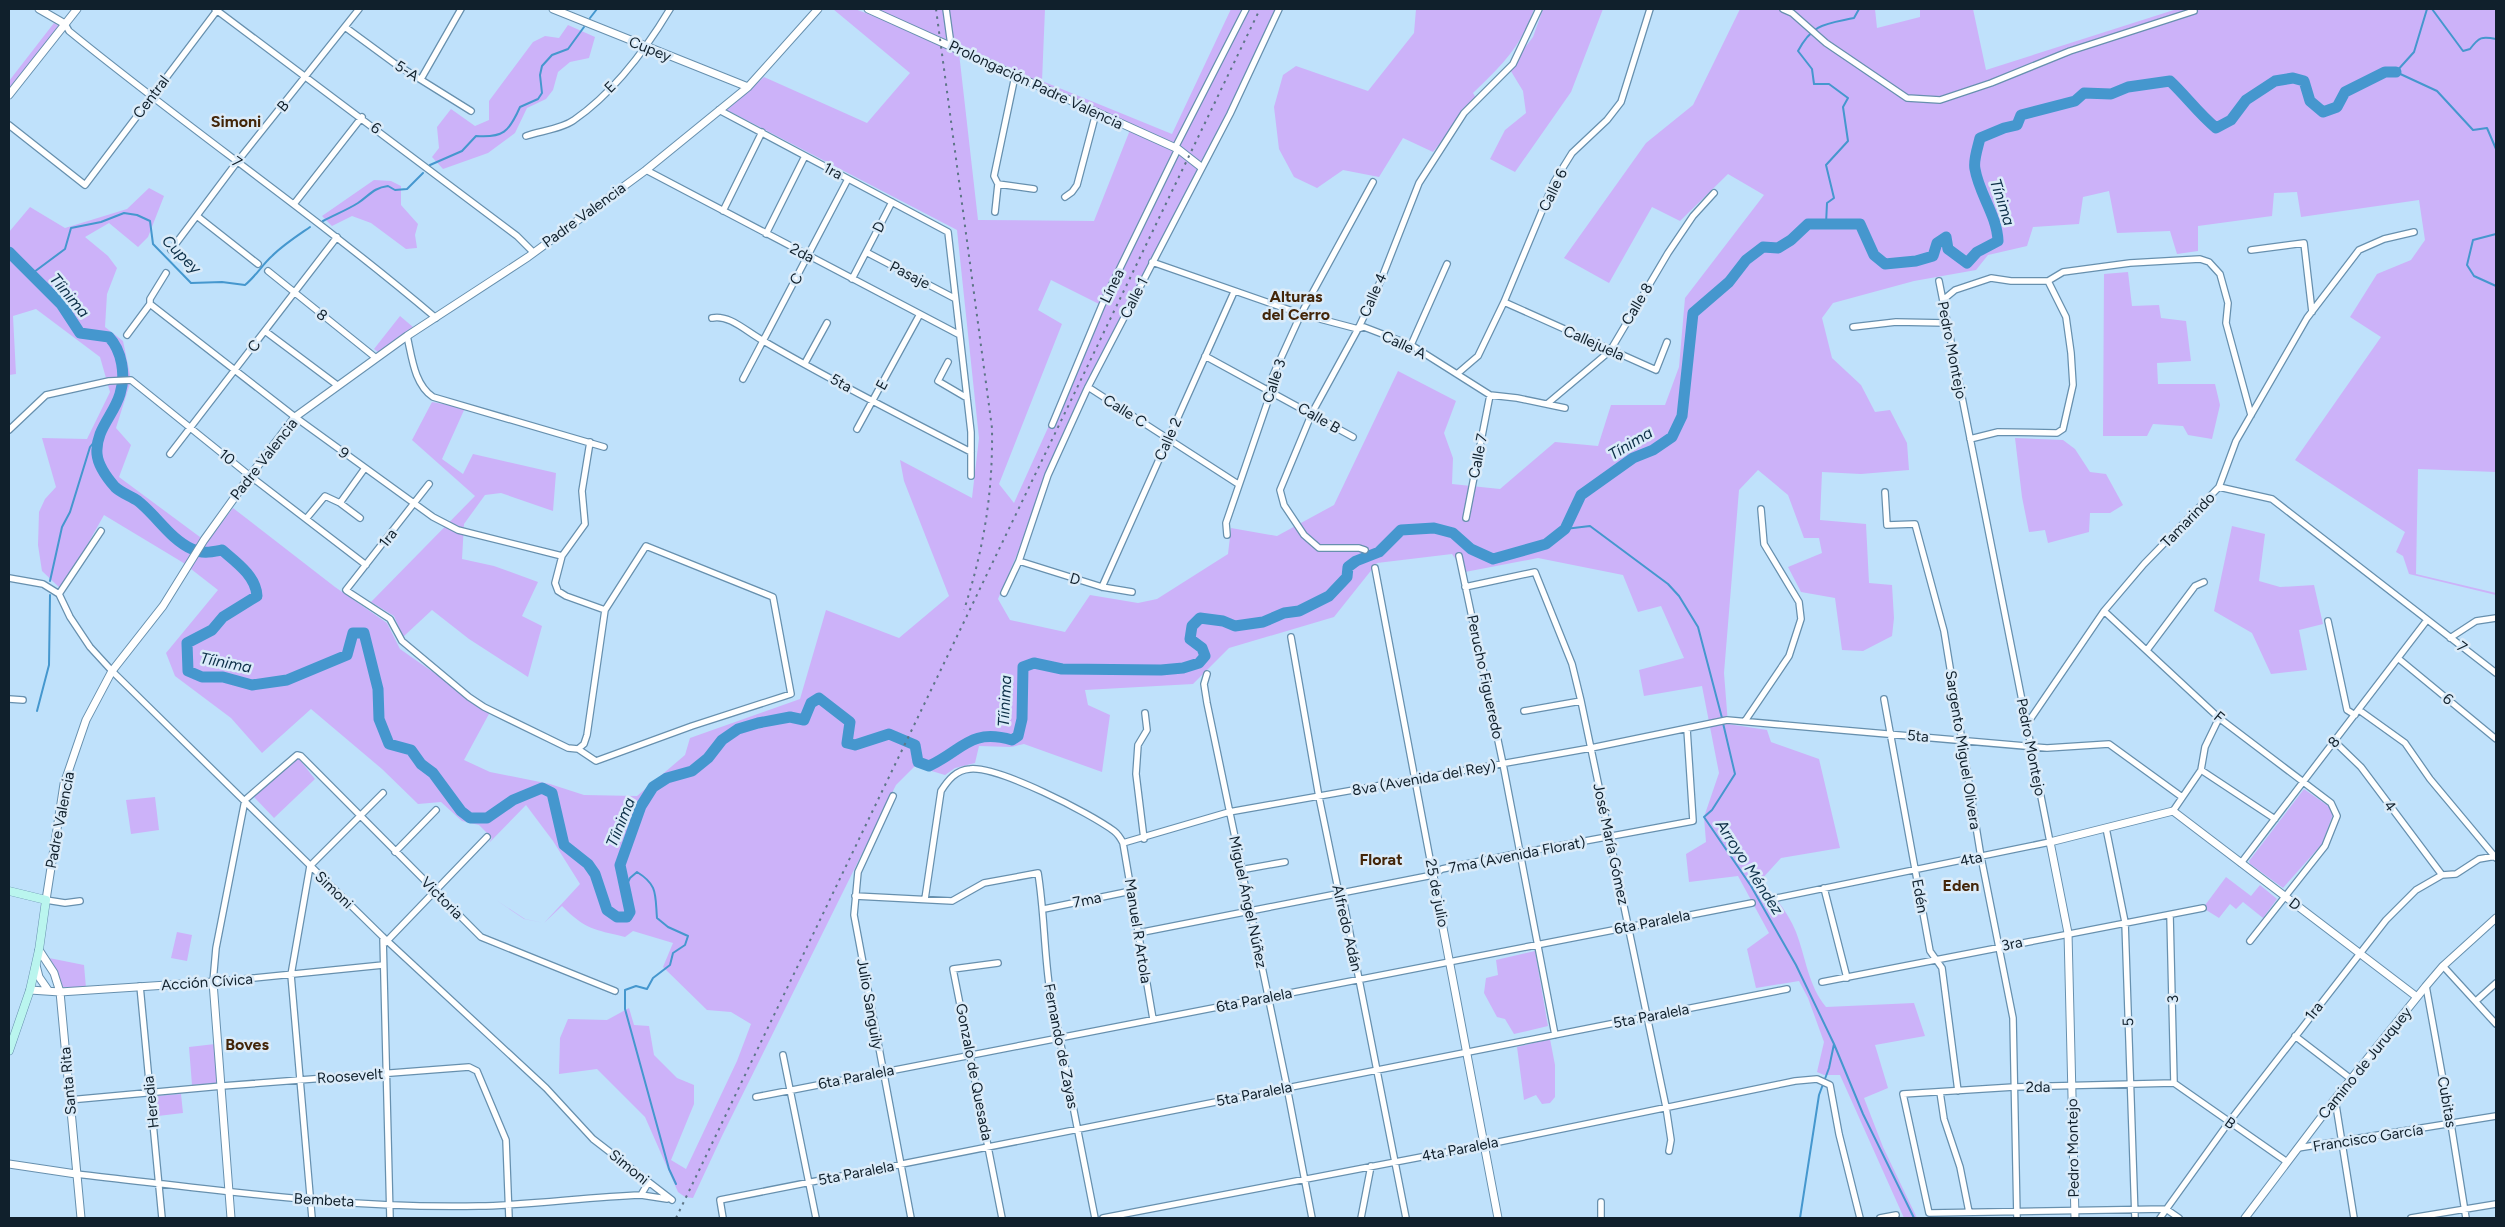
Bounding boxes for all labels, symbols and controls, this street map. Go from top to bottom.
street label: Cupey [626,32,674,66]
street label: Prolongación Padre Valencia [946,37,1126,133]
street label: 5-A [392,57,422,85]
street label: Central [129,72,173,122]
street label: E [600,77,620,97]
street label: B [273,97,293,115]
district label: Simoni [211,112,261,131]
street label: 6 [367,118,385,138]
street label: 7 [228,152,246,172]
street label: 1ra [820,159,846,183]
street label: Calle 6 [1535,165,1571,214]
water label: Tínima [1986,176,2019,228]
street label: Padre Valencia [539,179,629,251]
street label: D [869,218,889,236]
water label: Cupey [158,231,205,278]
street label: 2da [787,239,817,267]
street label: Pasaje [887,257,933,293]
street label: Línea [1096,266,1128,306]
water label: Tíinima [46,269,94,321]
street label: C [786,270,807,288]
street label: Calle 4 [1355,270,1391,320]
street label: Calle 1 [1116,275,1152,321]
street label: Calle 8 [1617,280,1657,328]
district label: Alturas del Cerro [1262,287,1330,324]
street label: Pedro Montejo [1934,300,1970,401]
street label: 8 [313,305,331,325]
street label: Callejuela [1561,322,1627,364]
street label: Calle A [1379,327,1429,363]
street label: C [244,336,265,356]
street label: Calle 3 [1258,357,1290,405]
street label: 5ta [827,370,855,396]
street label: E [872,377,892,393]
street label: Calle C [1100,391,1150,431]
street label: Calle B [1295,399,1343,437]
street label: Padre Valencia [227,415,301,503]
street label: Calle 2 [1151,415,1185,463]
water label: Tínima [1605,423,1656,464]
street label: Calle 7 [1465,432,1491,480]
street label: 9 [335,443,353,463]
street label: 10 [215,445,239,469]
street label: Tamarindo [2157,488,2219,551]
street label: 1ra [375,525,401,551]
street label: D [1068,569,1082,589]
street label: Perucho Figueredo [1463,613,1507,741]
street label: 7 [2453,637,2471,657]
water label: Tíinima [199,648,253,677]
street label: Sargento Miguel Olivera [1942,669,1984,831]
water label: Tíinima [994,675,1015,727]
street label: 6 [2439,689,2457,709]
street label: Pedro Montejo [2013,697,2049,798]
street label: F [2210,707,2228,727]
street label: 5ta [1906,726,1930,746]
street label: 8 [2324,733,2344,751]
street label: 8va (Avenida del Rey) [1351,756,1497,800]
street label: Padre Valencia [42,770,78,870]
street label: José María Gómez [1589,781,1633,907]
water label: Tíinima [602,795,639,850]
street label: 4 [2380,797,2400,815]
water label: Arroyo Méndez [1711,815,1787,919]
street label: 7ma (Avenida Florat) [1447,833,1587,877]
street label: Miguel Ángel Núñez [1225,834,1271,970]
street label: 4ta [1958,848,1984,870]
district label: Florat [1359,850,1403,869]
street label: 25 de julio [1422,857,1453,929]
street label: Simoni [311,868,357,912]
street label: Victoria [417,873,467,923]
district label: Eden [1943,876,1979,895]
street label: Manuel R Artola [1121,877,1155,985]
street label: Edén [1908,878,1932,914]
street label: Alfredo Adán [1328,883,1366,973]
street label: 7ma [1071,888,1103,912]
street label: D [2285,894,2305,914]
street label: 6ta Paralela [1613,906,1691,938]
street label: 3ra [2000,933,2024,955]
street label: Julio Sanguily [853,957,887,1051]
street label: Acción Cívica [161,970,253,994]
street label: Fernando de Zayas [1040,982,1082,1110]
street label: 6ta Paralela [1215,984,1293,1016]
street label: 3 [2164,995,2182,1003]
street label: 1ra [2301,998,2327,1024]
street label: 5ta Paralela [1612,1000,1690,1032]
street label: Gonzalo de Quesada [952,1002,996,1142]
street label: Camino de Juruquey [2314,1003,2416,1123]
street label: 5 [2119,1017,2137,1027]
district label: Boves [225,1035,269,1054]
street label: Santa Rita [56,1046,80,1116]
street label: 6ta Paralela [817,1061,895,1093]
street label: Roosevelt [316,1065,384,1087]
street label: Heredia [139,1075,163,1129]
street label: Cubitas [2434,1075,2460,1129]
street label: 5ta Paralela [1215,1078,1293,1110]
street label: 2da [2025,1078,2051,1096]
street label: Pedro Montejo [2063,1098,2083,1198]
street label: B [2221,1113,2239,1133]
street label: Francisco García [2311,1120,2425,1156]
street label: 4ta Paralela [1420,1133,1500,1165]
street label: Simoni [605,1146,653,1188]
street label: 5ta Paralela [817,1157,895,1189]
street label: Bembeta [293,1189,355,1211]

